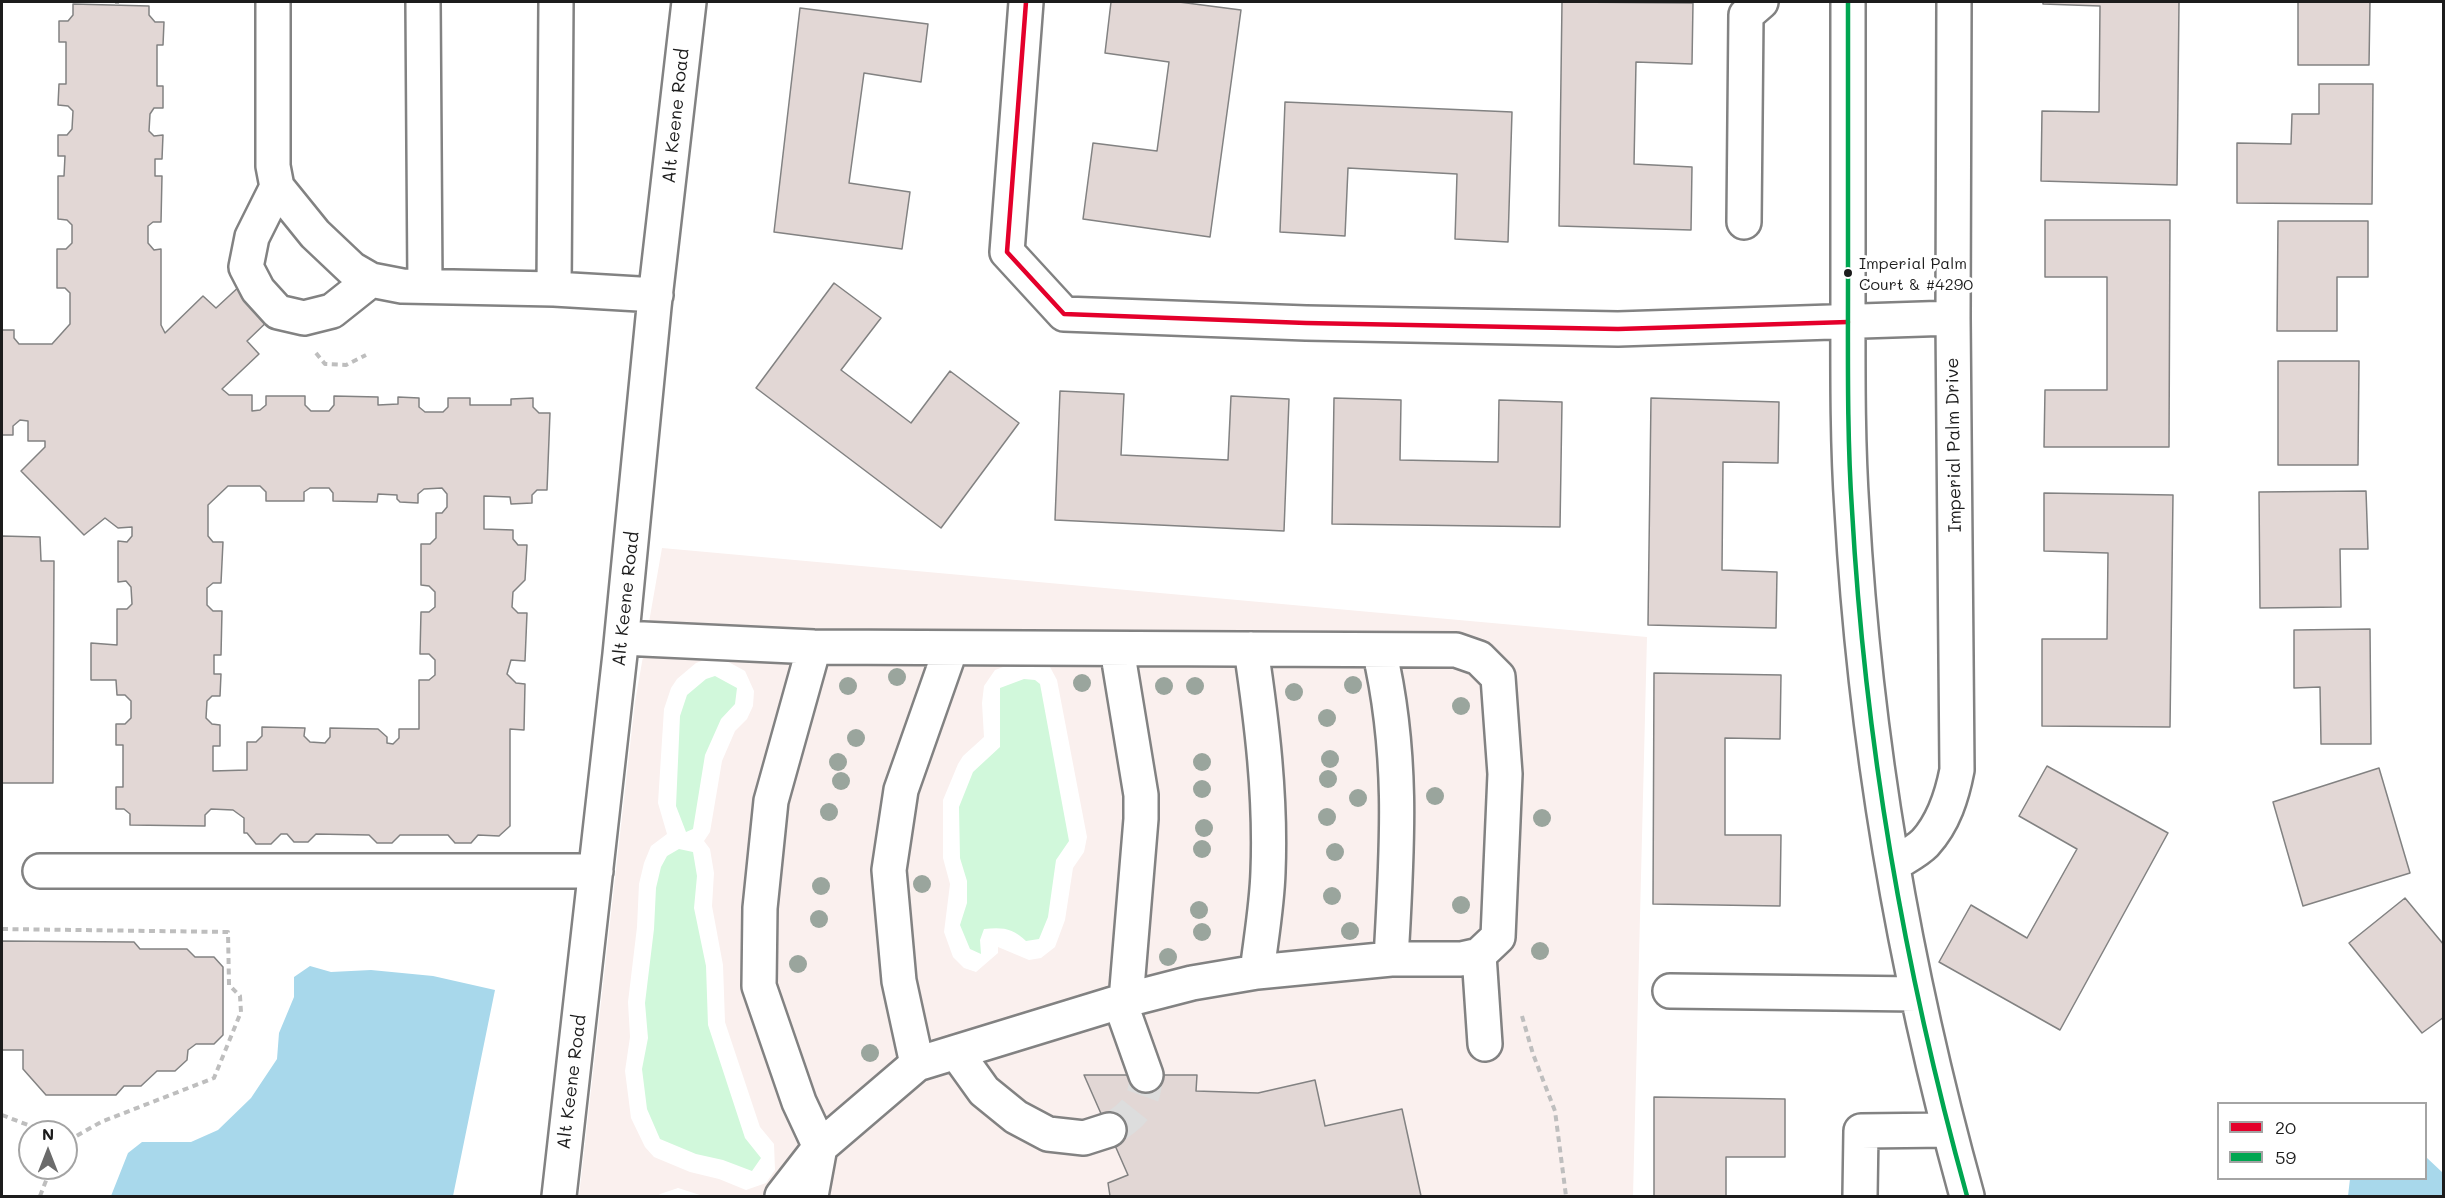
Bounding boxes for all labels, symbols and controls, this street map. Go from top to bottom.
street label: Alt Keene Road [658,47,694,185]
place label: Imperial Palm Court & #4290 [1859,254,1973,292]
marker: Imperial Palm Court & #4290 [1842,267,1854,279]
street label: Imperial Palm Drive [1942,357,1966,533]
street label: Alt Keene Road [608,530,644,668]
street label: Alt Keene Road [553,1013,591,1151]
legend [2217,1102,2427,1180]
text: 20 [2275,1115,2296,1139]
north arrow [18,1120,78,1180]
text: N [42,1123,54,1144]
text: 59 [2275,1145,2296,1169]

